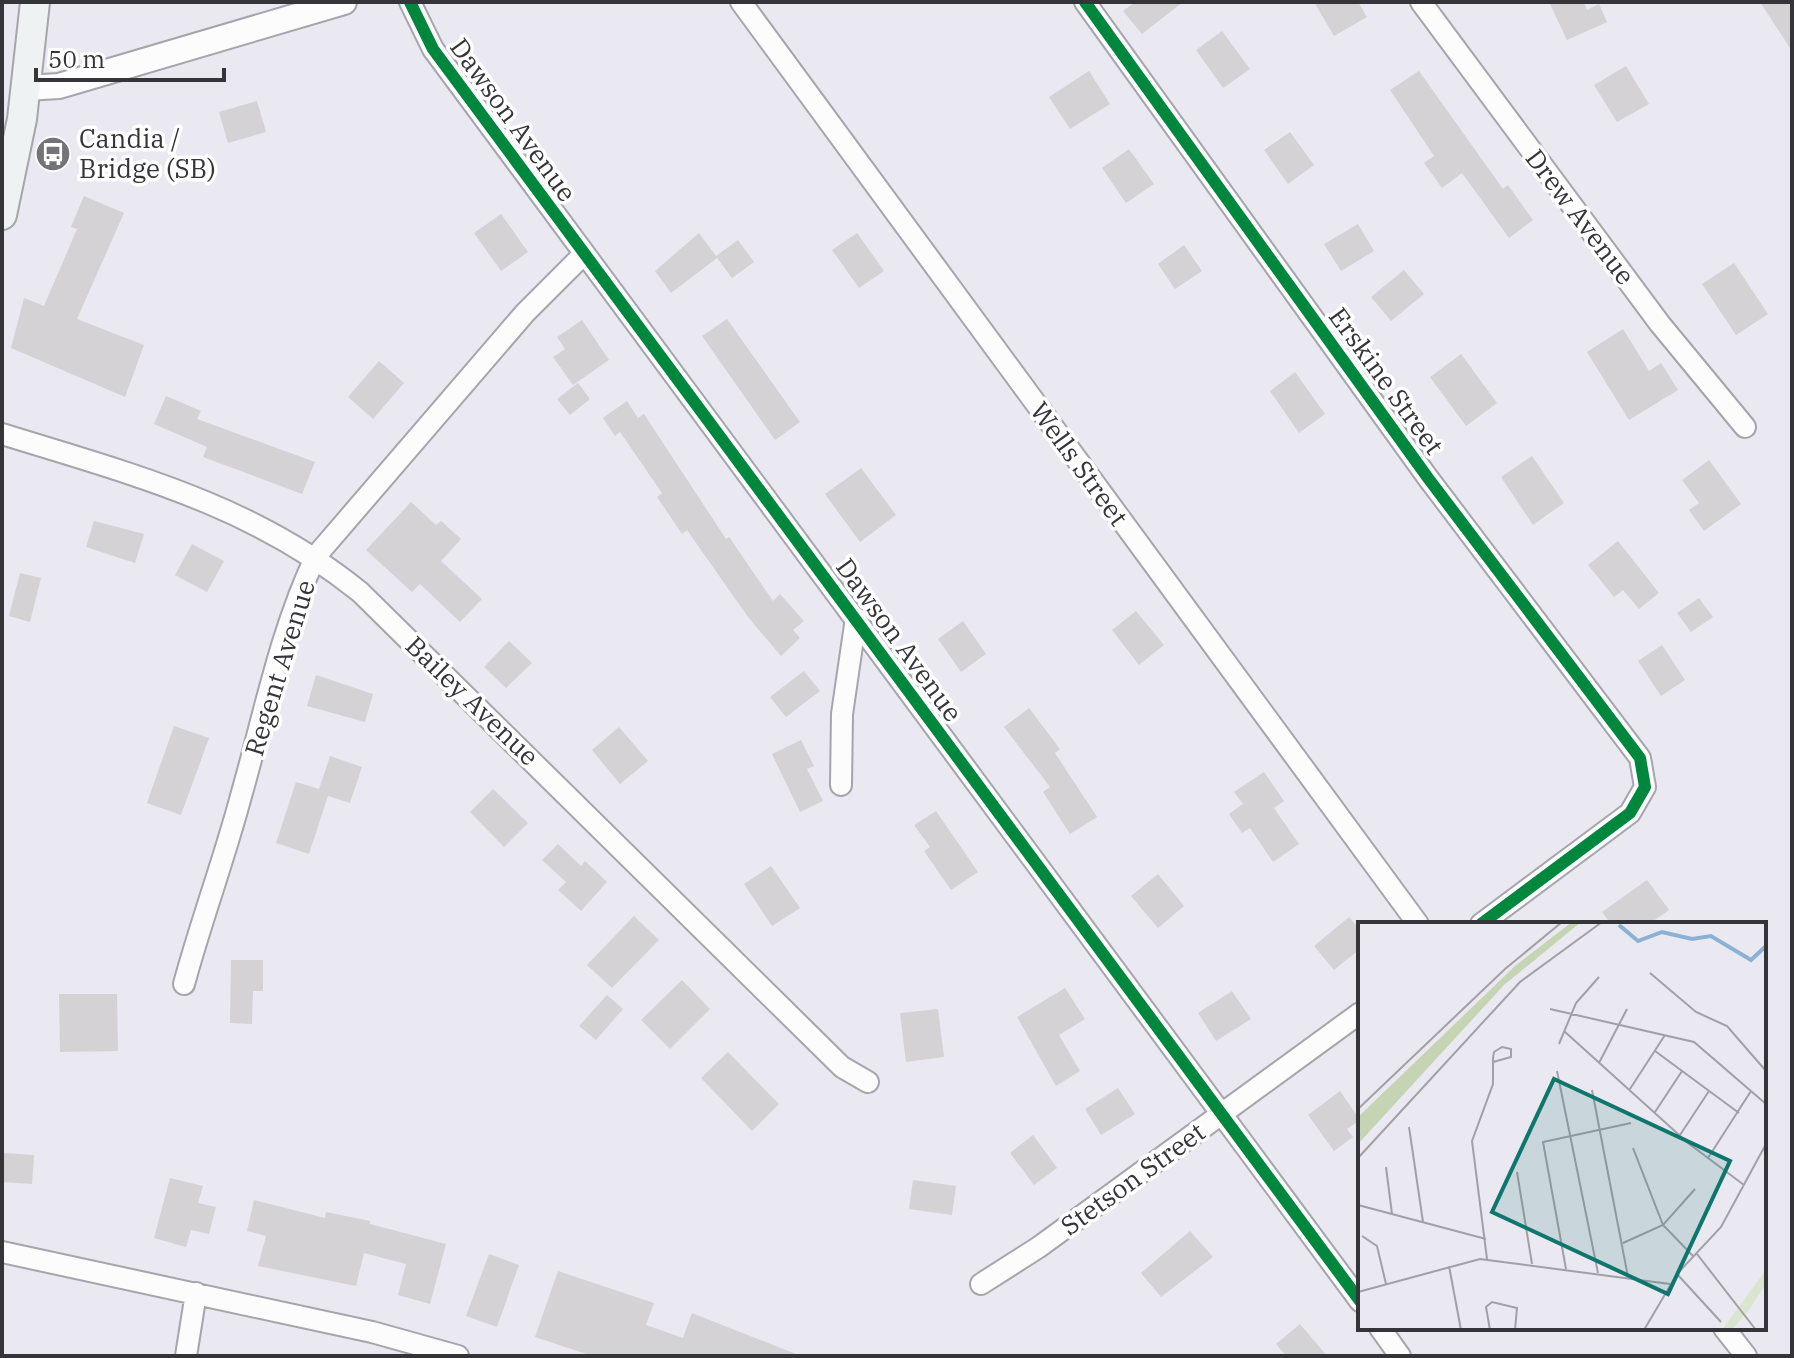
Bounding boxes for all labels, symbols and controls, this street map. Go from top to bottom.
street label: Dawson Avenue [443,31,585,208]
scale bar [36,32,224,82]
text: 50 m [48,43,105,75]
place label: Candia / Bridge (SB) [79,121,216,185]
bus stop icon: Candia / Bridge (SB) [34,135,72,173]
street label: Drew Avenue [1519,142,1643,291]
street label: Erskine Street [1322,300,1452,461]
street label: Wells Street [1023,395,1136,532]
street label: Dawson Avenue [829,551,971,728]
street label: Regent Avenue [236,576,322,760]
street label: Bailey Avenue [399,628,547,772]
inset map [1358,922,1766,1330]
street label: Stetson Street [1053,1114,1211,1242]

